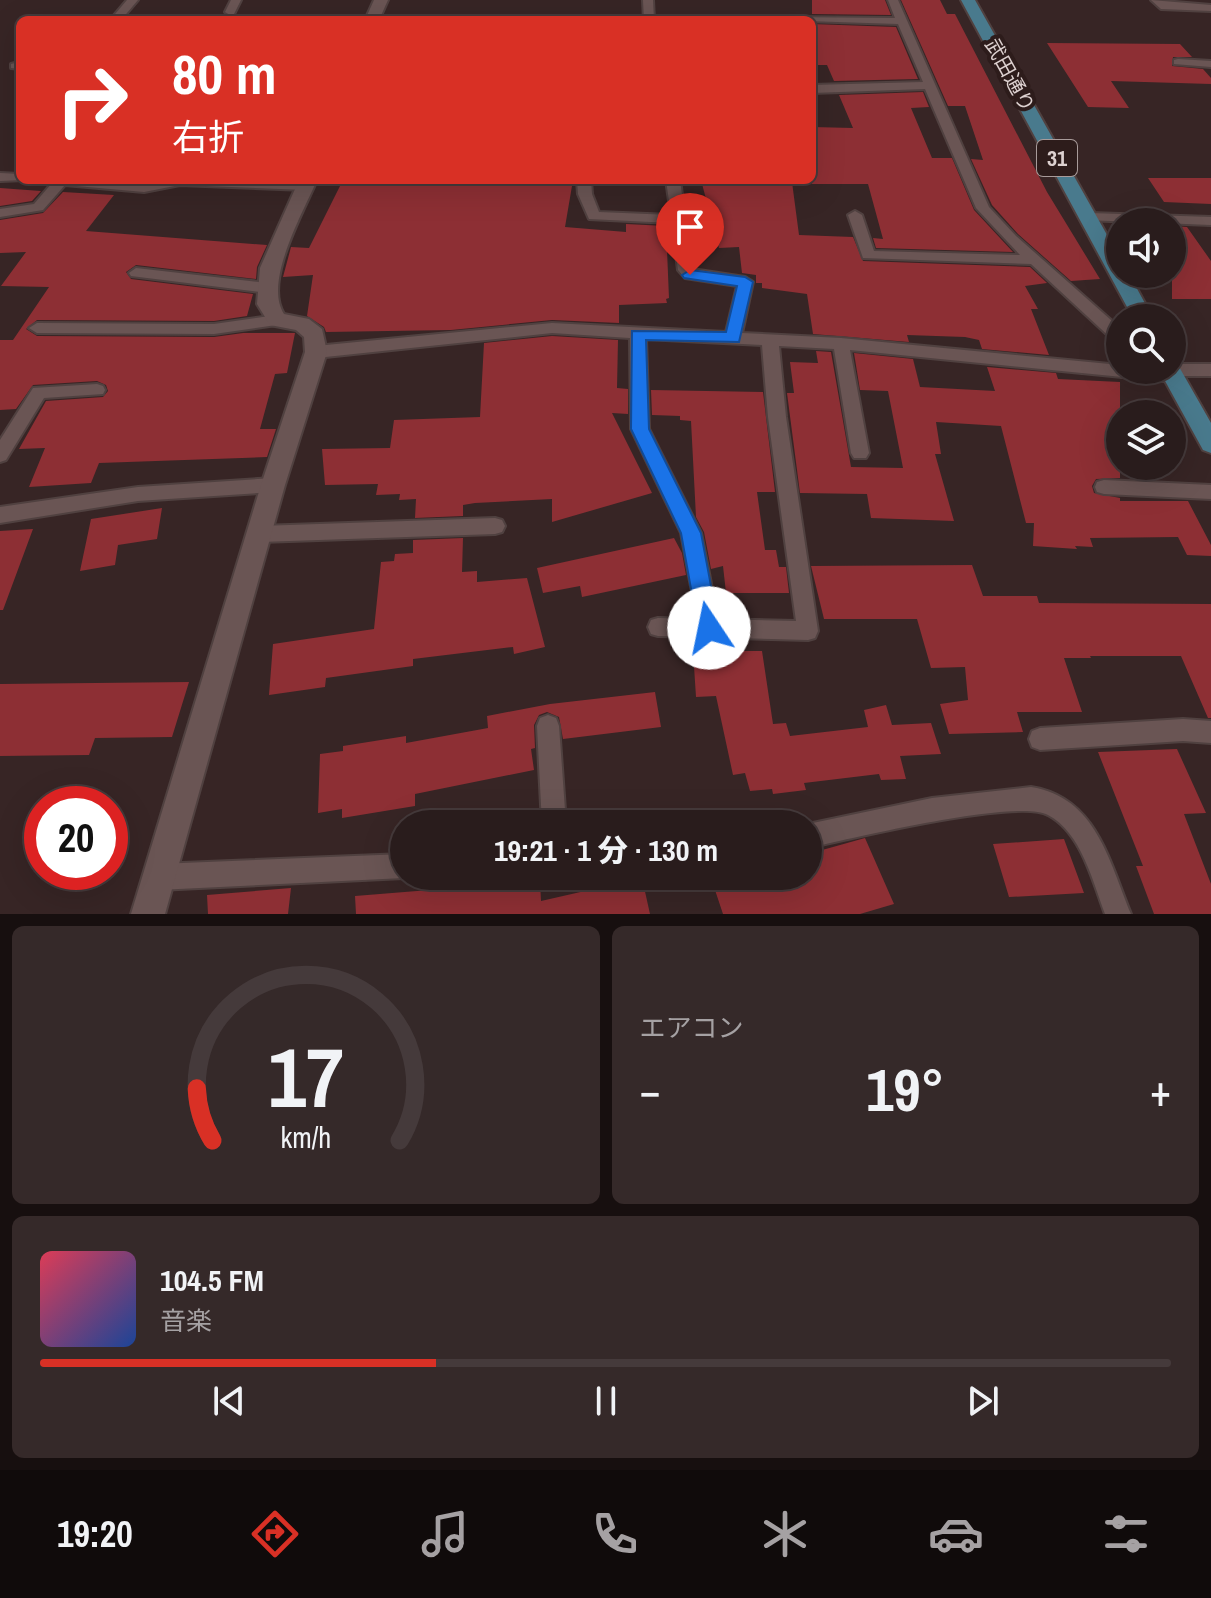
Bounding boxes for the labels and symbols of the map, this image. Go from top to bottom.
street label: 武田通り [979,33,1042,116]
road number: 31 [1037,140,1077,176]
pin [656,193,724,275]
position arrow [667,586,751,670]
speed limit sign: 20 [24,786,128,890]

